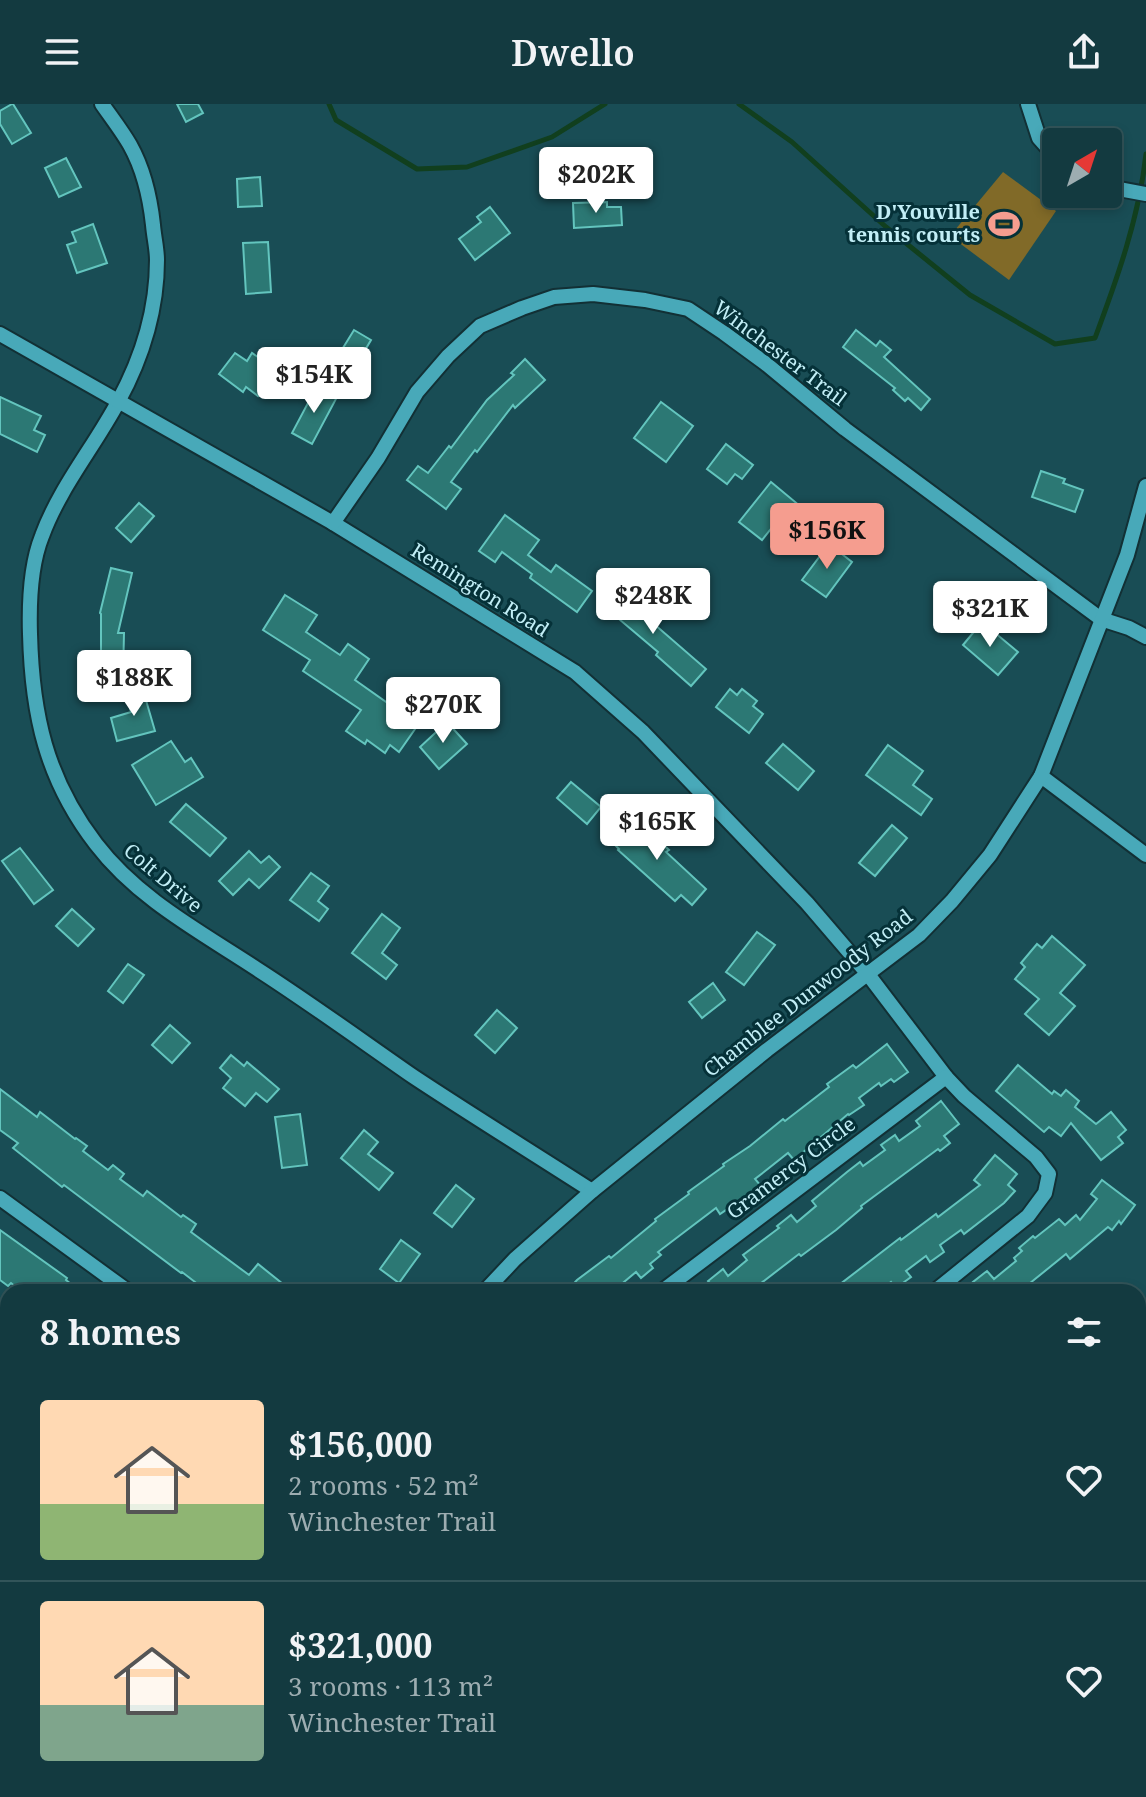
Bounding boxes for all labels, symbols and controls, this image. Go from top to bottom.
text: Dwello [511,28,635,77]
icon: menu [40,30,84,74]
icon: share [1062,30,1106,74]
north arrow [1042,128,1122,208]
map controls [1042,128,1122,208]
pin: $202K [540,147,652,215]
text: $202K [557,155,635,191]
place label: D'Youville tennis courts [848,198,980,248]
sports icon: D'Youville tennis courts [987,207,1021,241]
street label: Winchester Trail [708,294,852,412]
pin: $154K [258,347,370,415]
text: $154K [275,355,353,391]
pin: $156K [771,503,883,571]
text: $156K [788,511,866,547]
street label: Remington Road [406,536,554,643]
pin: $248K [597,568,709,636]
text: $248K [614,576,692,612]
pin: $321K [934,581,1046,649]
text: $321K [951,589,1029,625]
pin: $188K [78,650,190,718]
text: $188K [95,658,173,694]
pin: $270K [387,677,499,745]
text: $270K [404,685,482,721]
pin: $165K [601,794,713,862]
text: $165K [618,802,696,838]
street label: Colt Drive [118,837,208,918]
street label: Chamblee Dunwoody Road [698,903,918,1083]
street label: Gramercy Circle [721,1110,861,1225]
text: 8 homes [40,1309,181,1355]
icon: filters [1062,1310,1106,1354]
text: $156,000 [288,1421,432,1467]
icon: home [104,1432,200,1528]
icon: heart [1062,1458,1106,1502]
text: 2 rooms · 52 m² [288,1467,479,1503]
text: Winchester Trail [288,1503,496,1539]
text: $321,000 [288,1622,432,1668]
icon: home [104,1633,200,1729]
icon: heart [1062,1659,1106,1703]
text: 3 rooms · 113 m² [288,1668,493,1704]
text: Winchester Trail [288,1704,496,1740]

